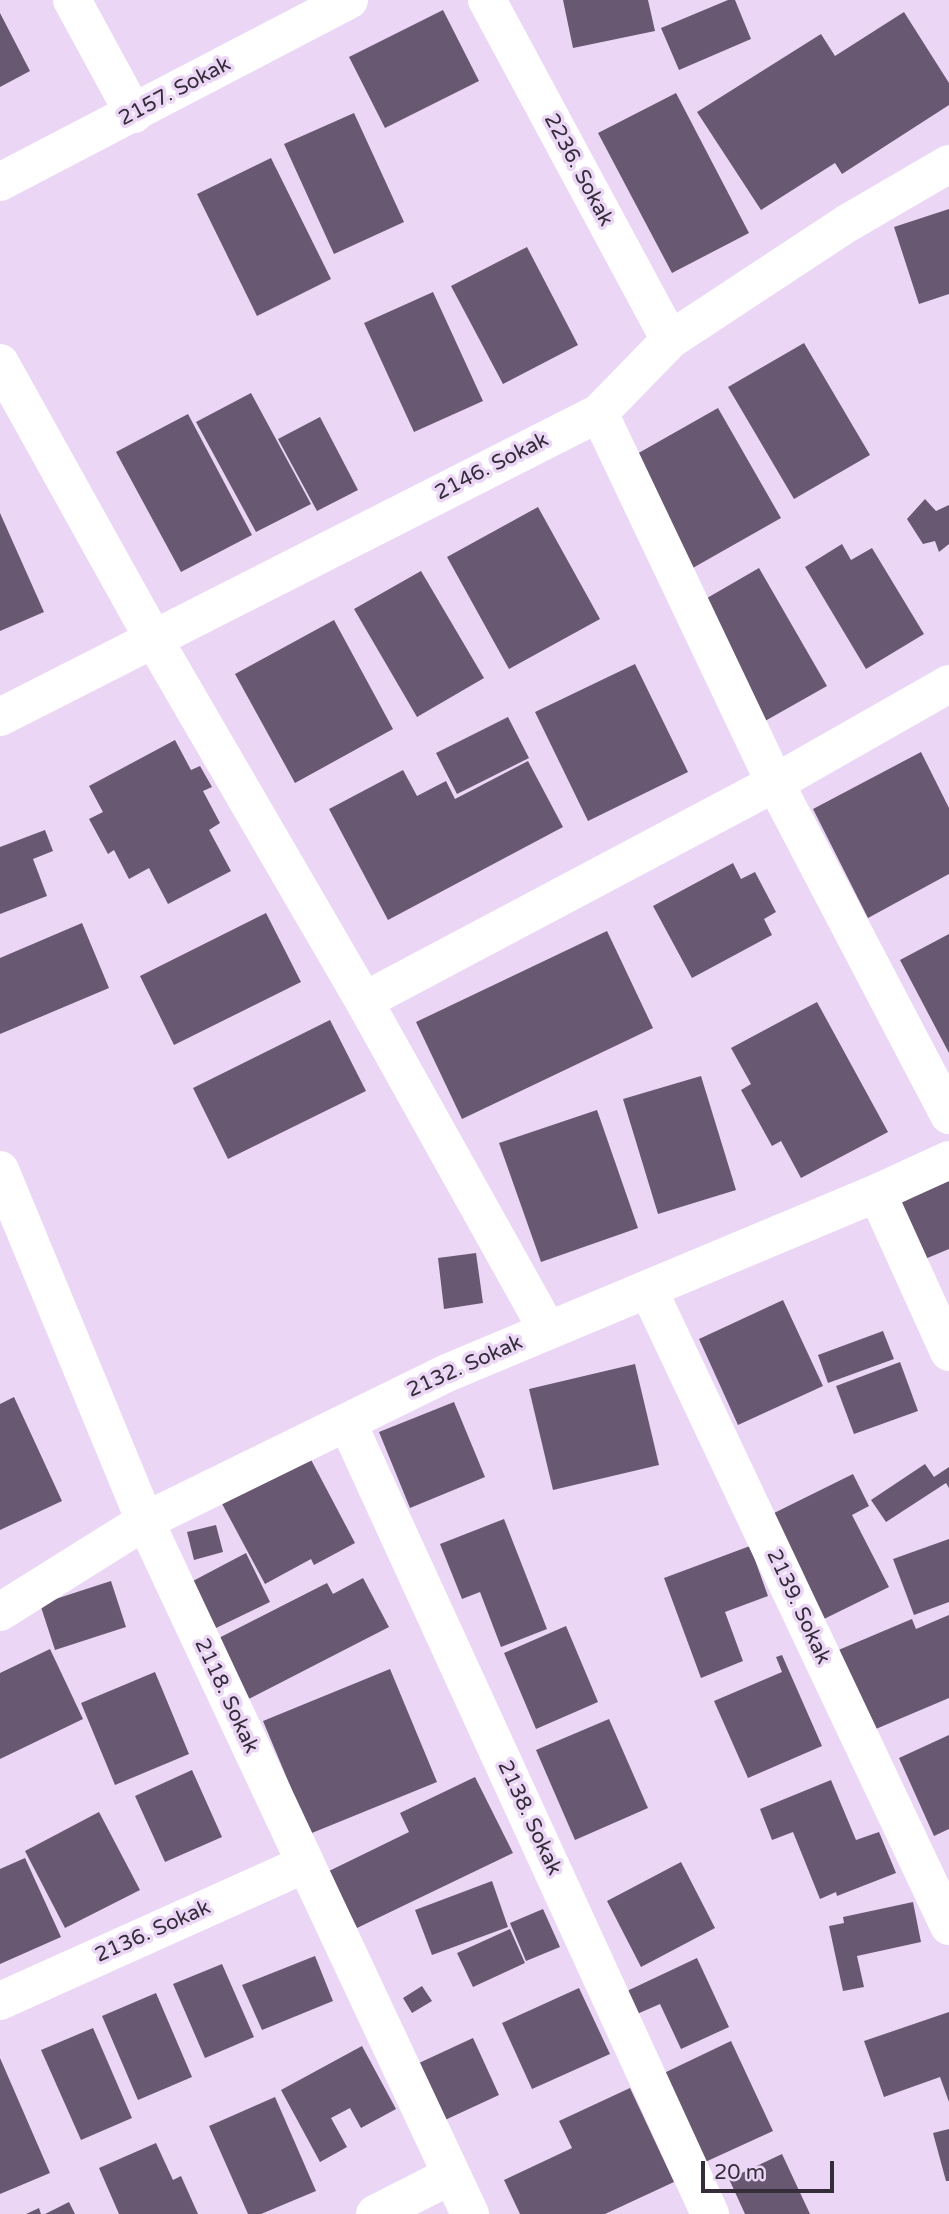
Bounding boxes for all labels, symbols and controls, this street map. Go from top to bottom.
street label: 2157. Sokak [115,52,235,132]
street label: 2236. Sokak [538,109,618,231]
street label: 2146. Sokak [431,428,553,506]
street label: 2132. Sokak [403,1330,527,1404]
street label: 2139. Sokak [760,1546,836,1668]
street label: 2118. Sokak [188,1635,264,1757]
street label: 2138. Sokak [491,1757,567,1879]
street label: 2136. Sokak [91,1895,215,1969]
scale bar [704,2148,837,2192]
text: 20 m [714,2160,765,2185]

